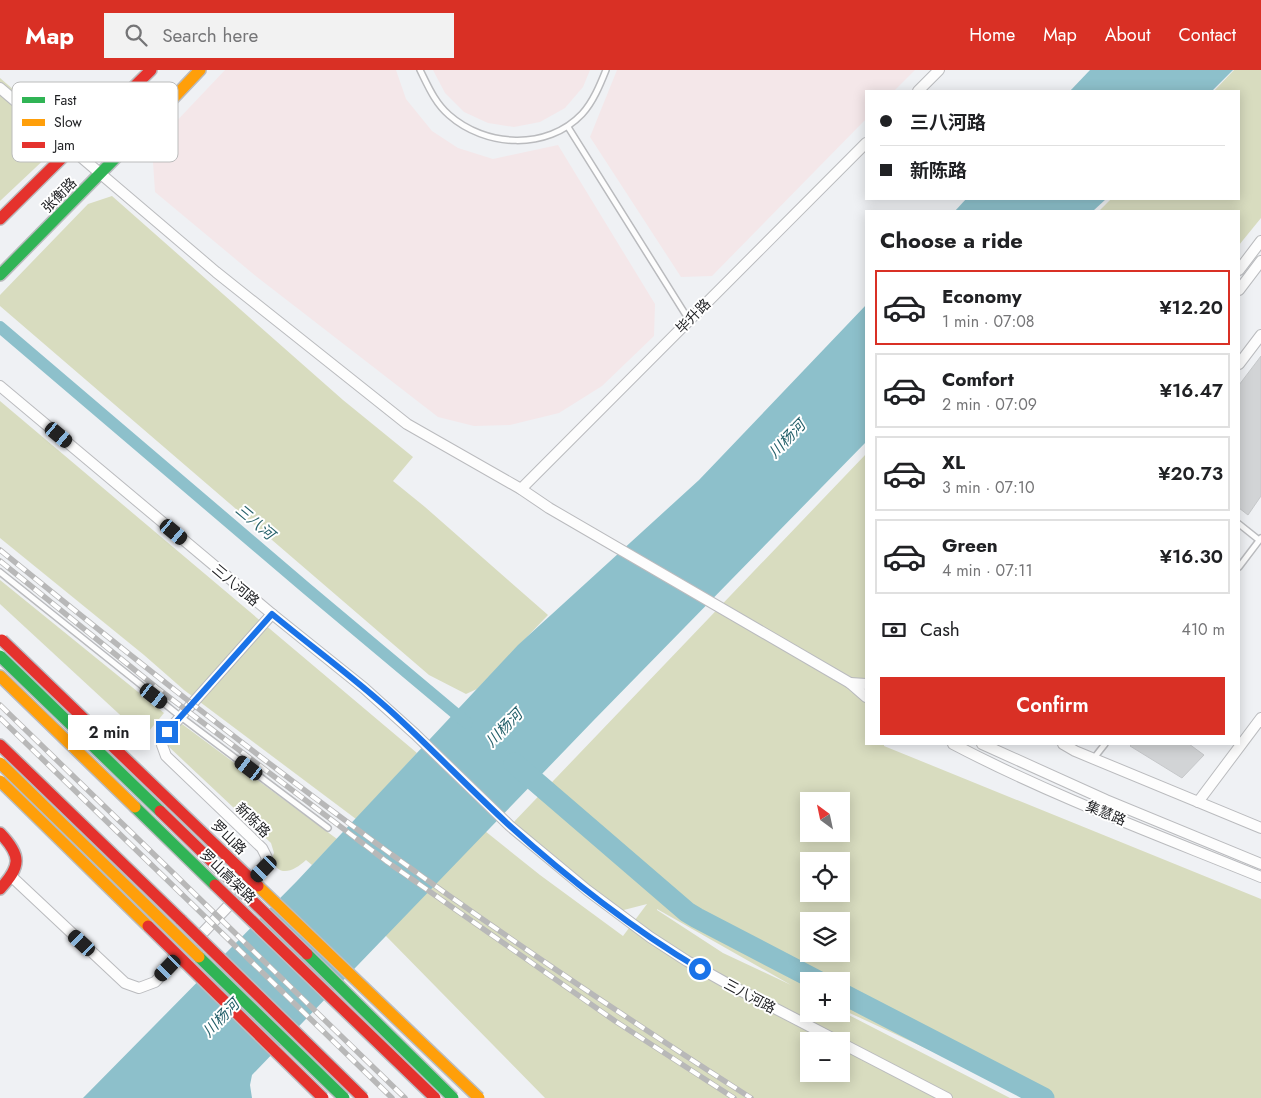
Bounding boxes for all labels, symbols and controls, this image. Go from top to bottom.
search box [104,13,454,58]
text: Map [25,18,74,53]
icon: search [122,21,150,49]
text: Search here [162,22,258,49]
text: Home [969,22,1015,48]
text: Map [1043,22,1077,48]
text: About [1105,22,1150,48]
text: Contact [1178,22,1236,48]
legend [12,82,178,162]
text: Fast [54,90,77,110]
text: 三八河路 [910,109,986,136]
text: Slow [54,112,82,132]
text: Jam [52,135,75,155]
text: 新陈路 [910,157,967,184]
street label: 张衡路 [37,173,81,217]
text: Choose a ride [880,224,1023,256]
text: Economy [942,283,1022,310]
icon: car [882,285,927,330]
street label: 毕升路 [671,294,715,338]
text: ¥12.20 [1159,294,1223,321]
text: 1 min · 07:08 [942,310,1035,333]
text: Comfort [942,366,1014,393]
icon: car [882,368,927,413]
text: ¥16.47 [1160,377,1223,404]
text: 2 min · 07:09 [942,393,1037,416]
water label: 川杨河 [763,413,813,463]
car [42,420,75,450]
text: XL [942,449,965,476]
icon: car [882,451,927,496]
text: ¥20.73 [1158,460,1223,487]
text: 3 min · 07:10 [942,476,1035,499]
water label: 三八河 [231,499,282,547]
car [157,517,190,547]
text: Green [942,532,998,559]
icon: car [882,534,927,579]
text: ¥16.30 [1160,543,1223,570]
street label: 三八河路 [208,559,264,611]
text: 4 min · 07:11 [942,559,1033,582]
icon: cash [880,616,908,644]
text: Cash [920,616,960,643]
text: 410 m [1182,618,1225,641]
button: Confirm [880,677,1225,735]
car [137,681,170,711]
water label: 川杨河 [480,702,530,752]
callout: 2 min [67,714,150,750]
text: 2 min [88,721,130,744]
route end [156,721,178,743]
car [232,753,265,783]
north arrow [800,792,850,842]
map controls [800,792,850,1082]
street label: 集慧路 [1083,796,1129,830]
street label: 新陈路 [231,798,275,842]
street label: 罗山路 [207,815,251,859]
street label: 罗山高架路 [196,844,260,908]
button: locate [800,852,850,902]
car [248,853,279,885]
button: layers [800,912,850,962]
car [65,927,98,959]
car [152,952,183,984]
route start [689,958,711,980]
button: + [800,972,850,1022]
street label: 三八河路 [721,974,779,1018]
water label: 川杨河 [197,992,247,1042]
button: − [800,1032,850,1082]

